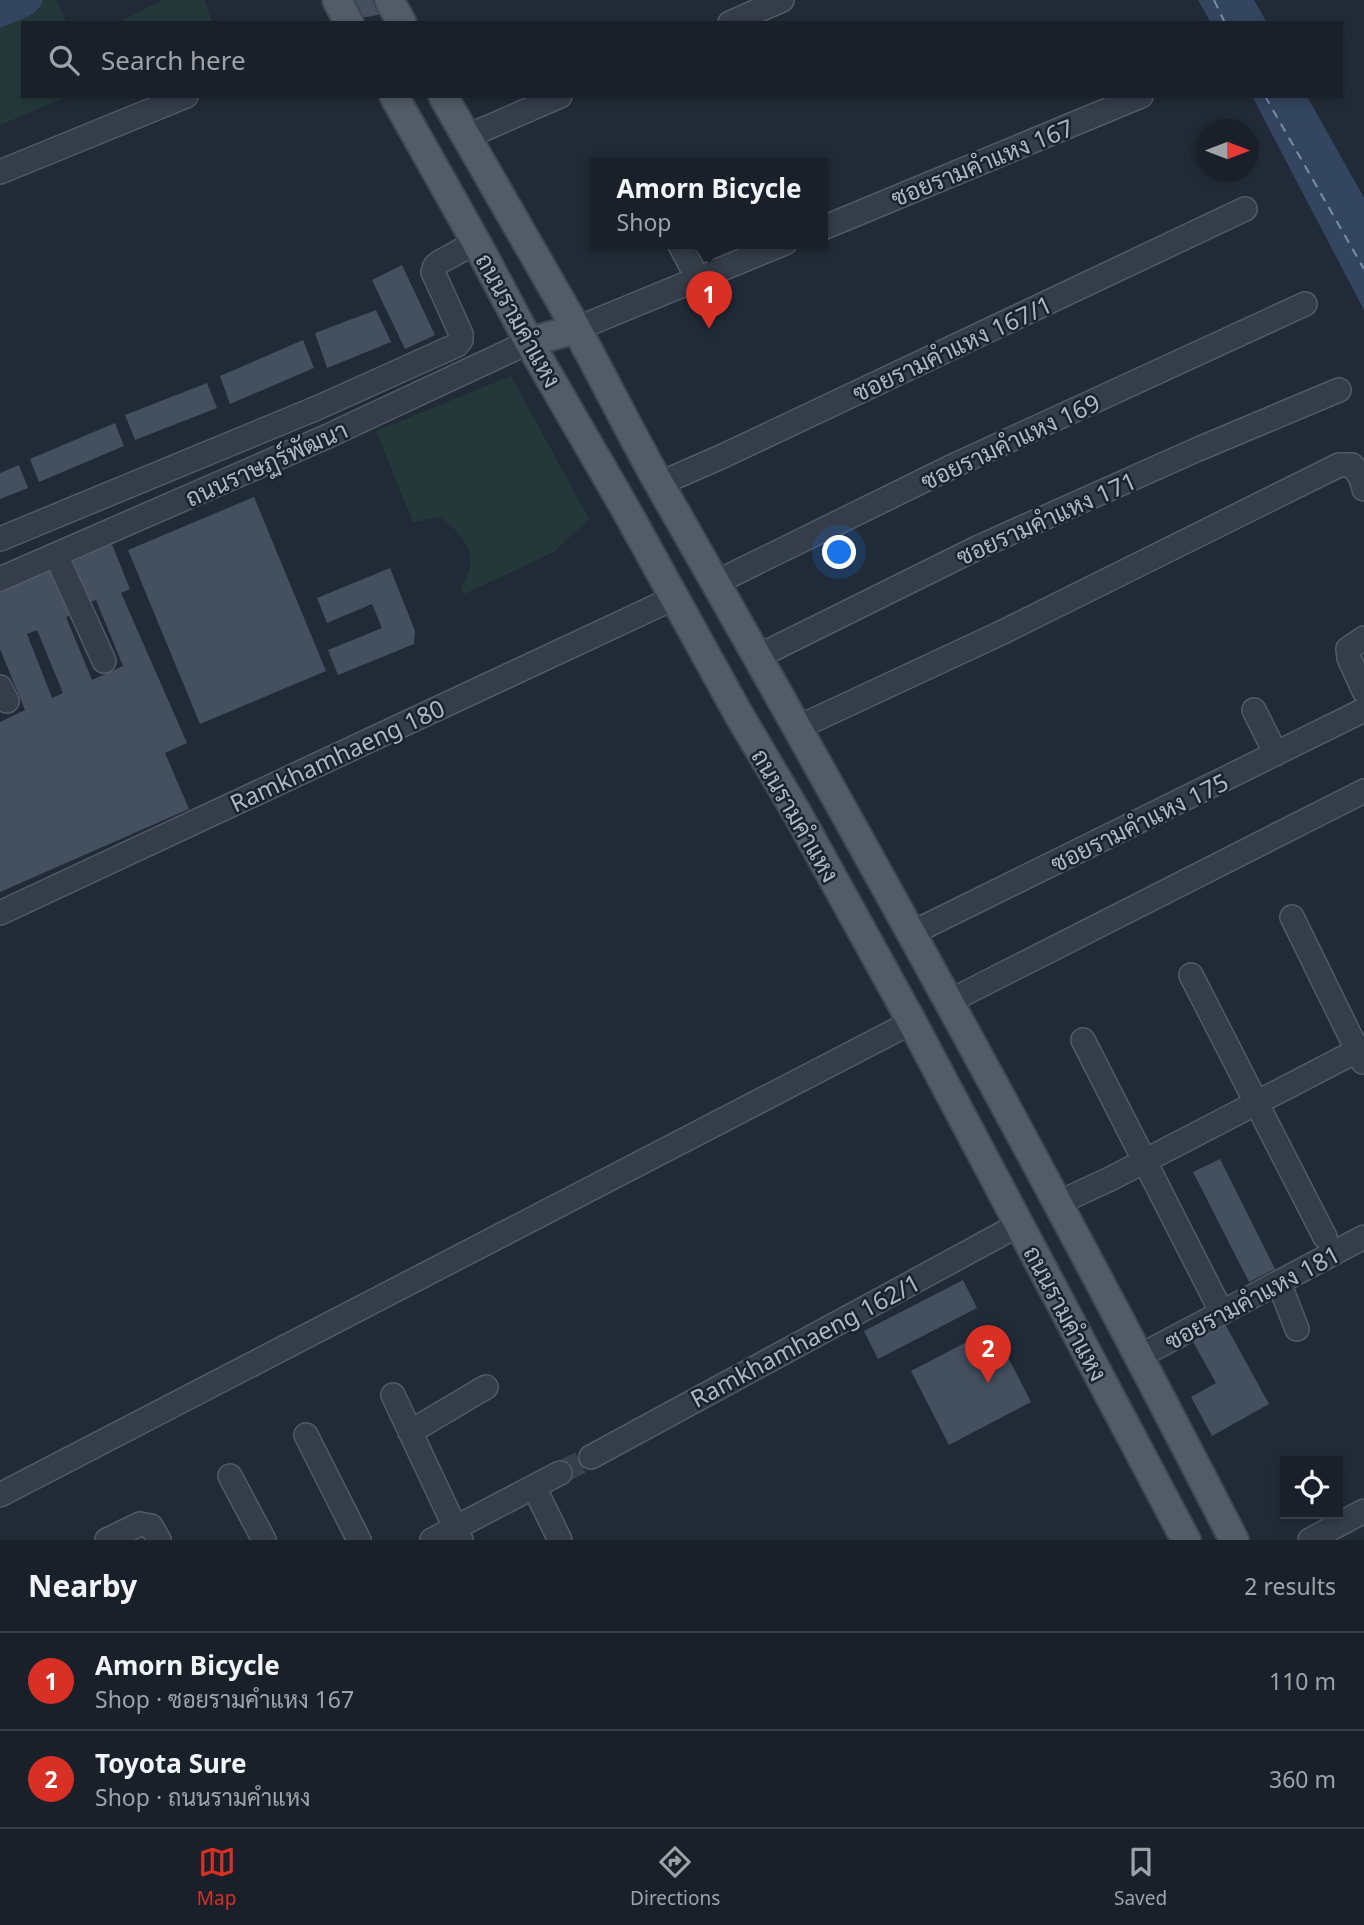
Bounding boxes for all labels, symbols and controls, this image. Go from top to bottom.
search box [21,21,1343,98]
icon: search [45,41,83,79]
text: Search here [101,42,246,78]
street label: ซอยรามคำแหง 167 [886,110,1078,214]
north arrow [1196,119,1259,182]
popup [590,158,828,249]
text: Amorn Bicycle [617,170,801,206]
text: Shop [617,206,671,238]
street label: ถนนรามคำแหง [469,247,569,393]
pin: 1 [686,271,732,329]
street label: ซอยรามคำแหง 167/1 [847,287,1057,409]
street label: ซอยรามคำแหง 169 [915,385,1105,497]
street label: ถนนราษฏร์พัฒนา [180,412,353,514]
street label: ซอยรามคำแหง 171 [951,463,1141,573]
your location [822,535,856,569]
street label: Ramkhamhaeng 180 [224,691,450,819]
street label: ถนนรามคำแหง [745,742,847,888]
street label: ซอยรามคำแหง 175 [1044,765,1234,879]
street label: ซอยรามคำแหง 181 [1159,1237,1345,1357]
street label: ถนนรามคำแหง [1017,1240,1115,1386]
street label: Ramkhamhaeng 162/1 [684,1265,926,1415]
pin: 2 [965,1325,1011,1383]
map controls [1280,1456,1343,1519]
button: locate [1280,1456,1343,1519]
text: Nearby [28,1565,137,1606]
text: 2 results [1244,1570,1336,1602]
text: Amorn Bicycle [95,1647,280,1683]
text: 1 [44,1665,58,1697]
text: 110 m [1269,1665,1336,1697]
text: Shop · ซอยรามคำแหง 167 [95,1683,354,1715]
text: Toyota Sure [95,1745,246,1781]
text: 2 [44,1763,58,1795]
text: 360 m [1269,1763,1336,1795]
text: Shop · ถนนรามคำแหง [95,1781,311,1813]
tab: Map [197,1843,236,1911]
tab: Directions [630,1843,720,1911]
tab: Saved [1114,1843,1167,1911]

